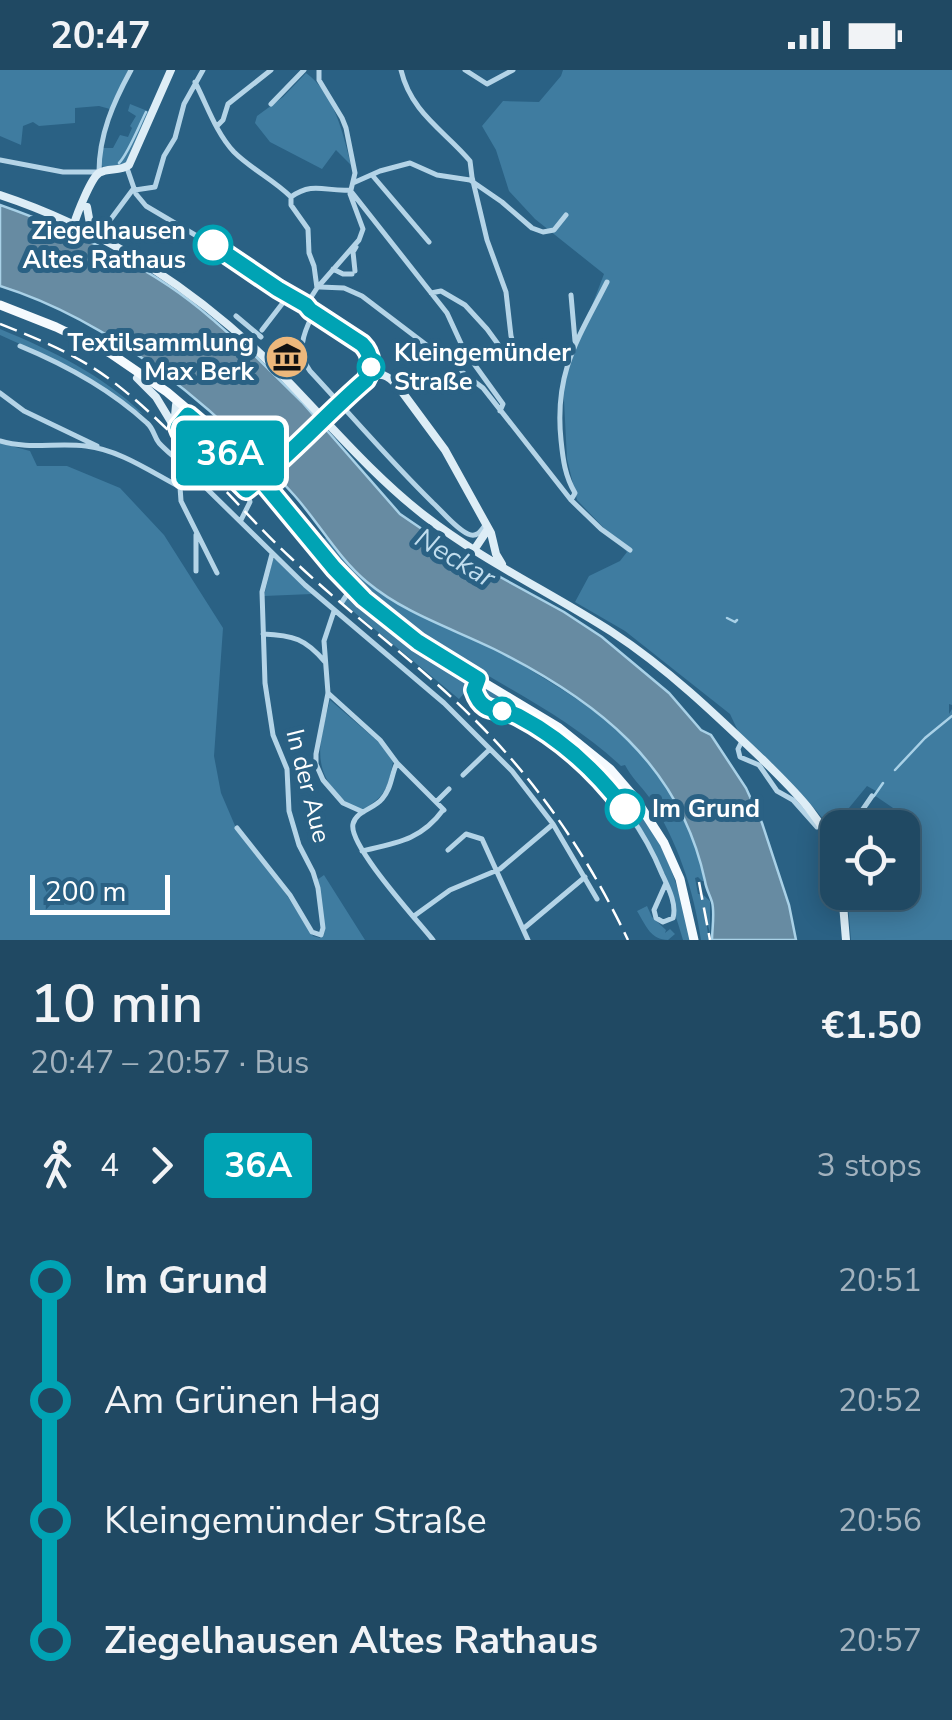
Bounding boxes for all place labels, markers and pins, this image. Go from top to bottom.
place label: Ziegelhausen Altes Rathaus [22,214,186,277]
marker: Ziegelhausen Altes Rathaus [194,226,232,264]
place label: Textilsammlung Max Berk [68,326,255,389]
museum icon: Textilsammlung Max Berk [264,334,310,380]
place label: Kleingemünder Straße [394,336,571,399]
marker: Kleingemünder Straße [358,354,384,380]
unlabelled marker [489,698,515,724]
marker: Im Grund [606,790,644,828]
place label: Im Grund [652,792,760,826]

